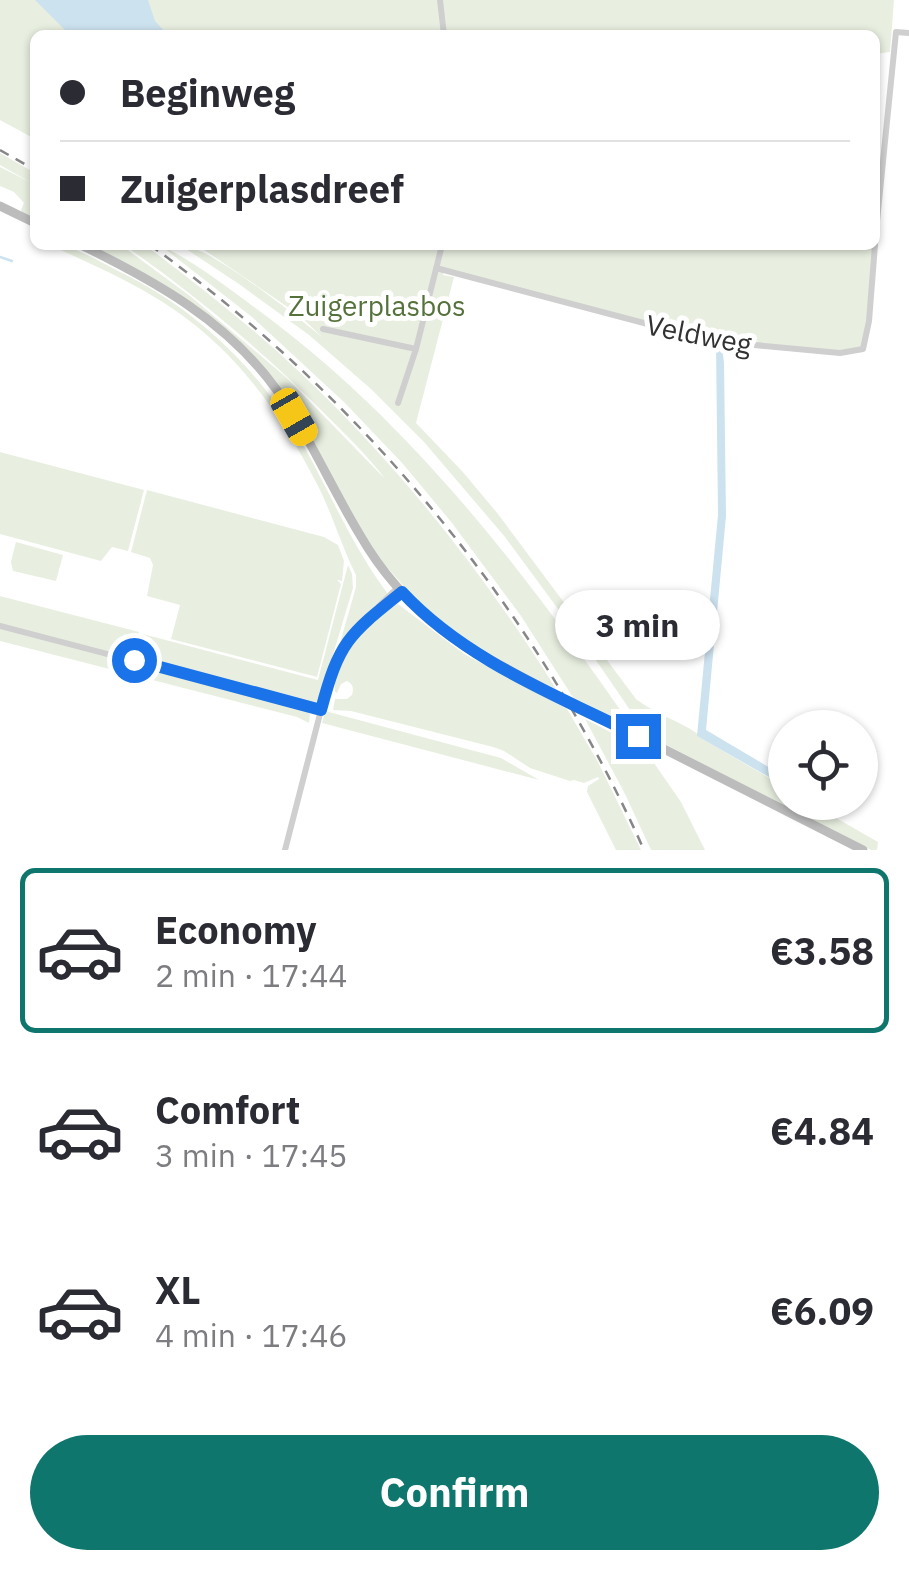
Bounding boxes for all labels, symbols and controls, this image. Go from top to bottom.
text: Beginweg [120,68,295,117]
text: Zuigerplasdreef [120,164,404,213]
park label: Zuigerplasbos [288,287,466,324]
street label: Veldweg [643,306,755,362]
car [266,384,322,450]
callout: 3 min [556,591,720,661]
text: 3 min [596,604,679,646]
route start [112,638,157,683]
map controls [768,710,878,820]
button: locate [768,710,878,820]
route end [616,714,661,759]
text: Economy [155,905,317,954]
icon: car [35,906,125,996]
text: €3.58 [770,926,874,975]
text: 2 min · 17:44 [155,954,348,996]
text: Comfort [155,1085,300,1134]
icon: car [35,1086,125,1176]
text: €4.84 [770,1106,874,1155]
text: 3 min · 17:45 [155,1134,348,1176]
text: XL [155,1265,201,1314]
icon: car [35,1266,125,1356]
text: €6.09 [770,1286,874,1335]
text: 4 min · 17:46 [155,1314,348,1356]
button: Confirm [30,1435,879,1550]

